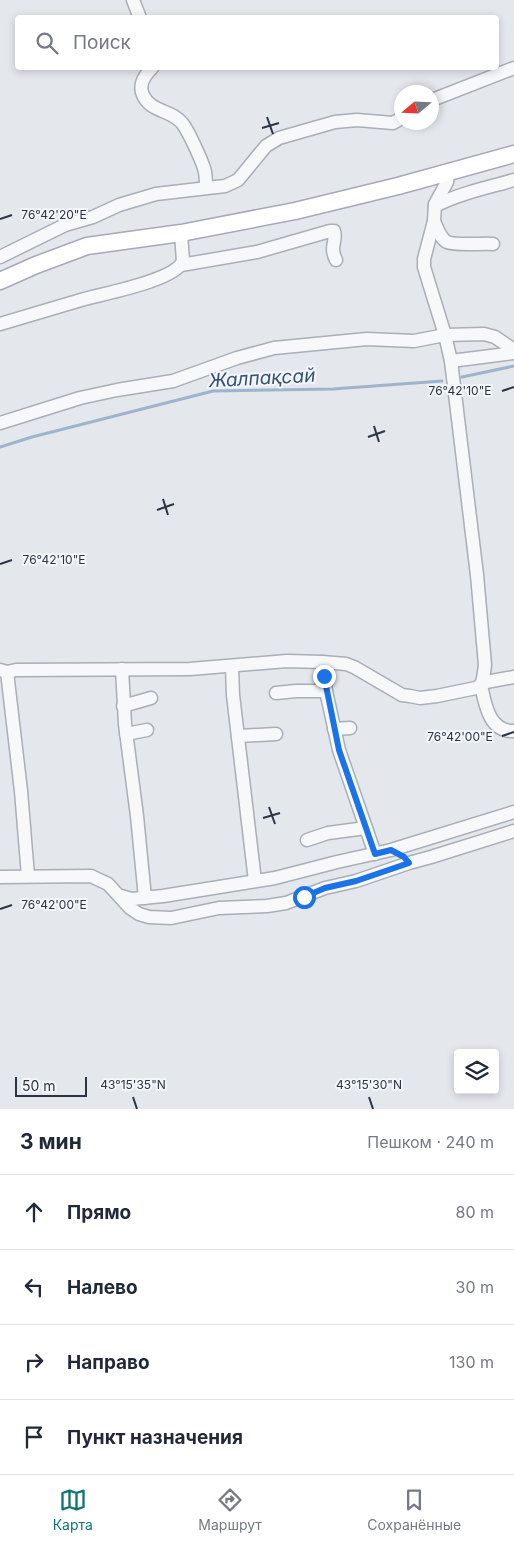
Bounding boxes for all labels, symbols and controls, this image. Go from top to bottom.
search box [15,15,499,70]
icon: search [33,29,61,57]
text: Поиск [73,31,131,54]
north arrow [394,85,439,130]
text: 76°42'20"E [21,207,87,222]
water label: Жалпақсай [207,364,316,392]
text: 76°42'10"E [429,383,491,398]
text: 76°42'10"E [23,552,85,567]
route end [313,665,336,688]
text: 76°42'00"E [427,729,493,744]
route start [293,886,316,909]
text: 76°42'00"E [21,897,87,912]
map controls [454,1049,499,1094]
button: layers [454,1049,499,1094]
scale bar [15,1074,88,1097]
text: 50 m [22,1077,56,1094]
text: 43°15'35"N [100,1077,166,1092]
text: 43°15'30"N [336,1077,402,1092]
text: 3 мин [20,1129,82,1154]
text: Пешком · 240 m [367,1132,494,1152]
icon: ahead [20,1198,48,1226]
text: Прямо [67,1201,131,1224]
text: 80 m [455,1202,494,1222]
icon: left [20,1273,48,1301]
text: Налево [67,1276,138,1299]
text: 30 m [456,1277,494,1297]
icon: right [20,1348,48,1376]
text: Направо [67,1351,150,1374]
text: 130 m [449,1352,494,1372]
icon: arrive [20,1423,48,1451]
text: Пункт назначения [67,1426,243,1449]
tab: Карта [53,1486,93,1533]
tab: Маршрут [198,1486,262,1533]
tab: Сохранённые [367,1486,461,1533]

